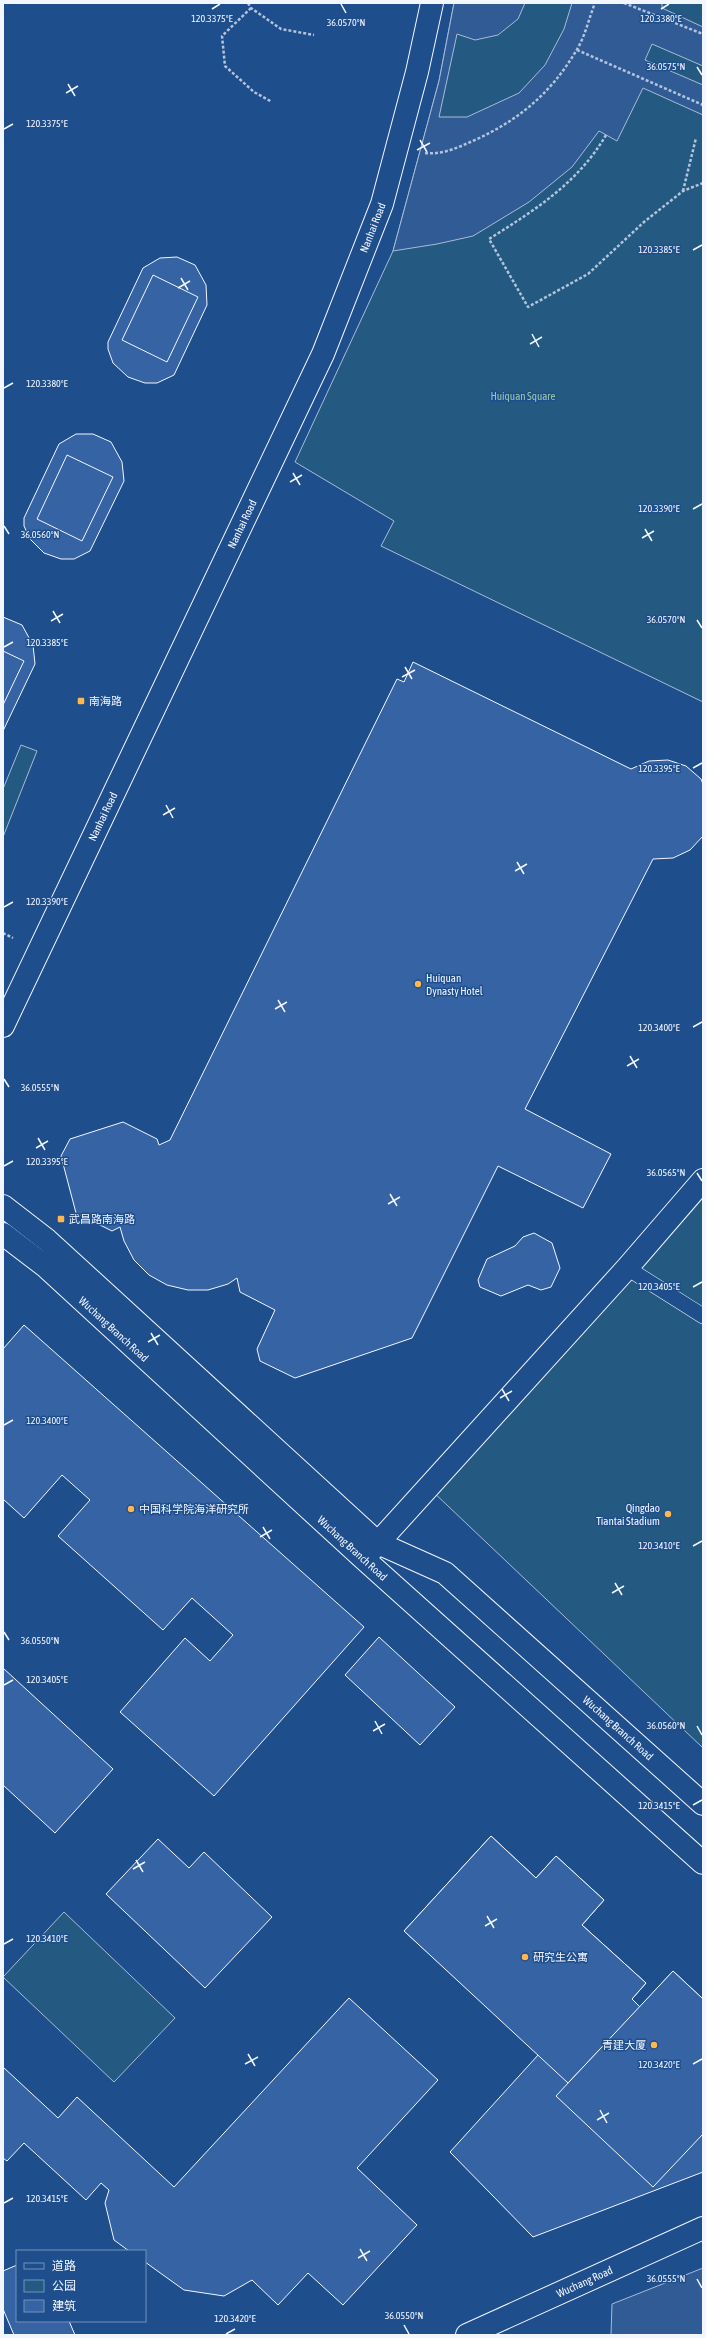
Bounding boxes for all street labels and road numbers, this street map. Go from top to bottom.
street label: Nanhai Road [357,201,388,254]
street label: Nanhai Road [225,498,259,550]
street label: Nanhai Road [86,790,119,843]
street label: Wuchang Branch Road [76,1294,151,1364]
street label: Wuchang Branch Road [315,1513,390,1583]
street label: Wuchang Branch Road [581,1693,656,1762]
street label: Wuchang Road [555,2264,614,2300]

